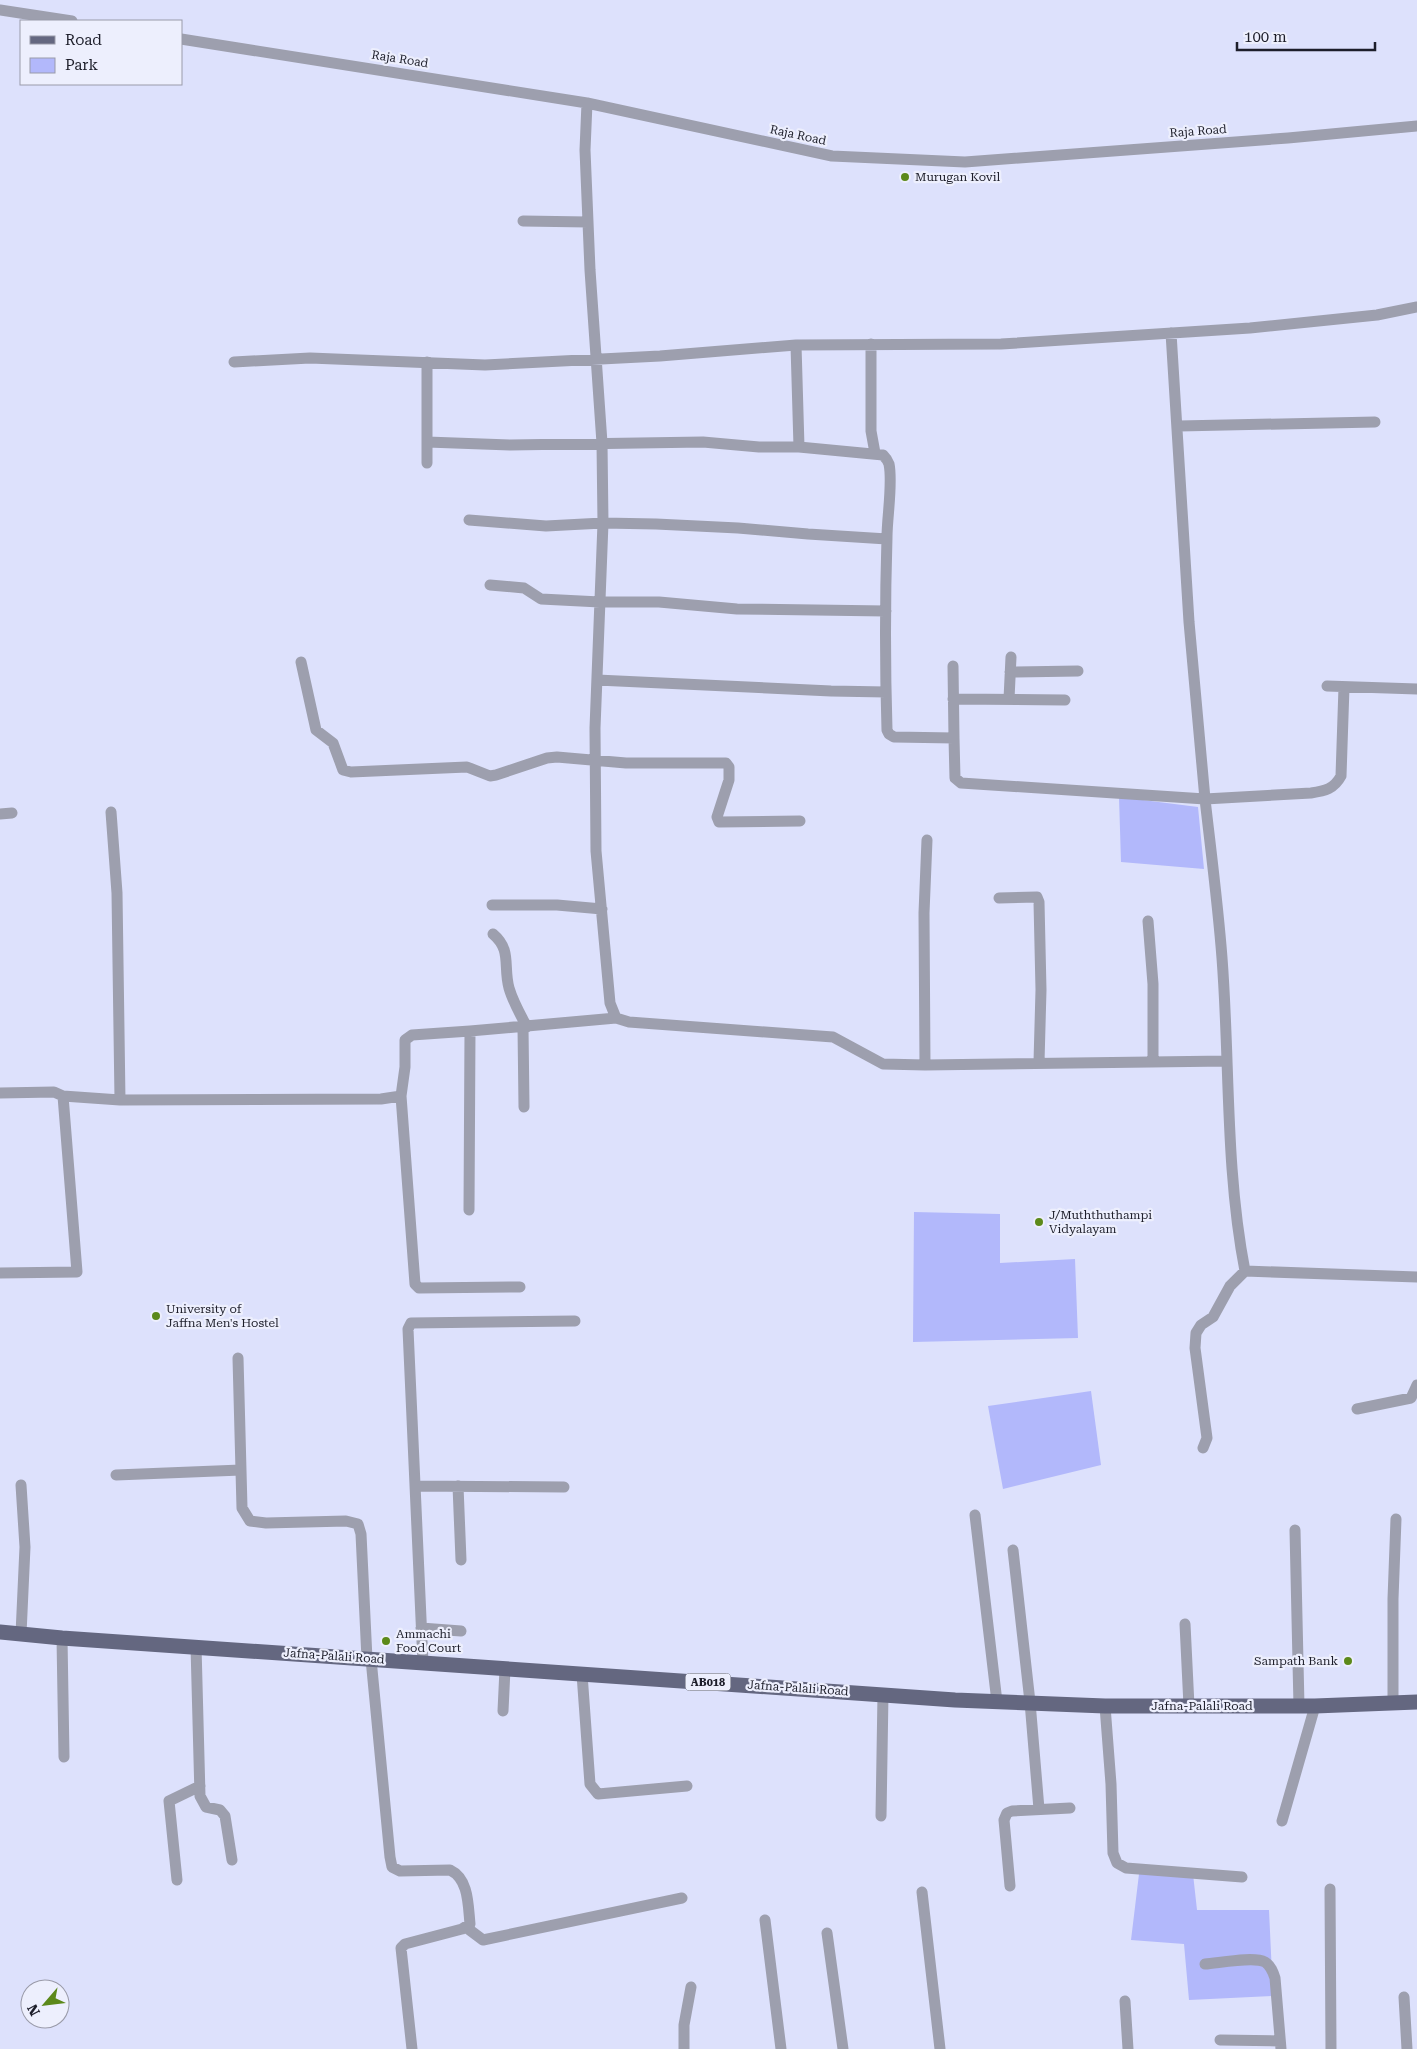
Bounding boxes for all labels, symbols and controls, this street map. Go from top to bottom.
legend [20,20,182,85]
scale bar [1237,20,1374,52]
text: 100 m [1244,28,1287,46]
text: Road [65,31,102,49]
street label: Raja Road [371,48,430,70]
text: Park [65,56,99,74]
street label: Raja Road [769,122,828,148]
street label: Raja Road [1169,122,1227,140]
place label: Murugan Kovil [915,170,1001,184]
marker: Murugan Kovil [899,171,911,183]
place label: J/Muththuthampi Vidyalayam [1049,1208,1152,1236]
marker: J/Muththuthampi Vidyalayam [1033,1216,1045,1228]
place label: University of Jaffna Men's Hostel [166,1302,279,1330]
marker: University of Jaffna Men's Hostel [150,1310,162,1322]
place label: Ammachi Food Court [396,1627,462,1655]
marker: Ammachi Food Court [380,1635,392,1647]
street label: Jafna-Palali Road [283,1645,385,1667]
place label: Sampath Bank [1254,1654,1338,1668]
marker: Sampath Bank [1342,1655,1354,1667]
road number: AB018 [686,1674,730,1690]
street label: Jafna-Palali Road [747,1677,849,1699]
street label: Jafna-Palali Road [1151,1699,1253,1713]
north arrow [20,1979,70,2029]
text: N [24,2001,43,2019]

